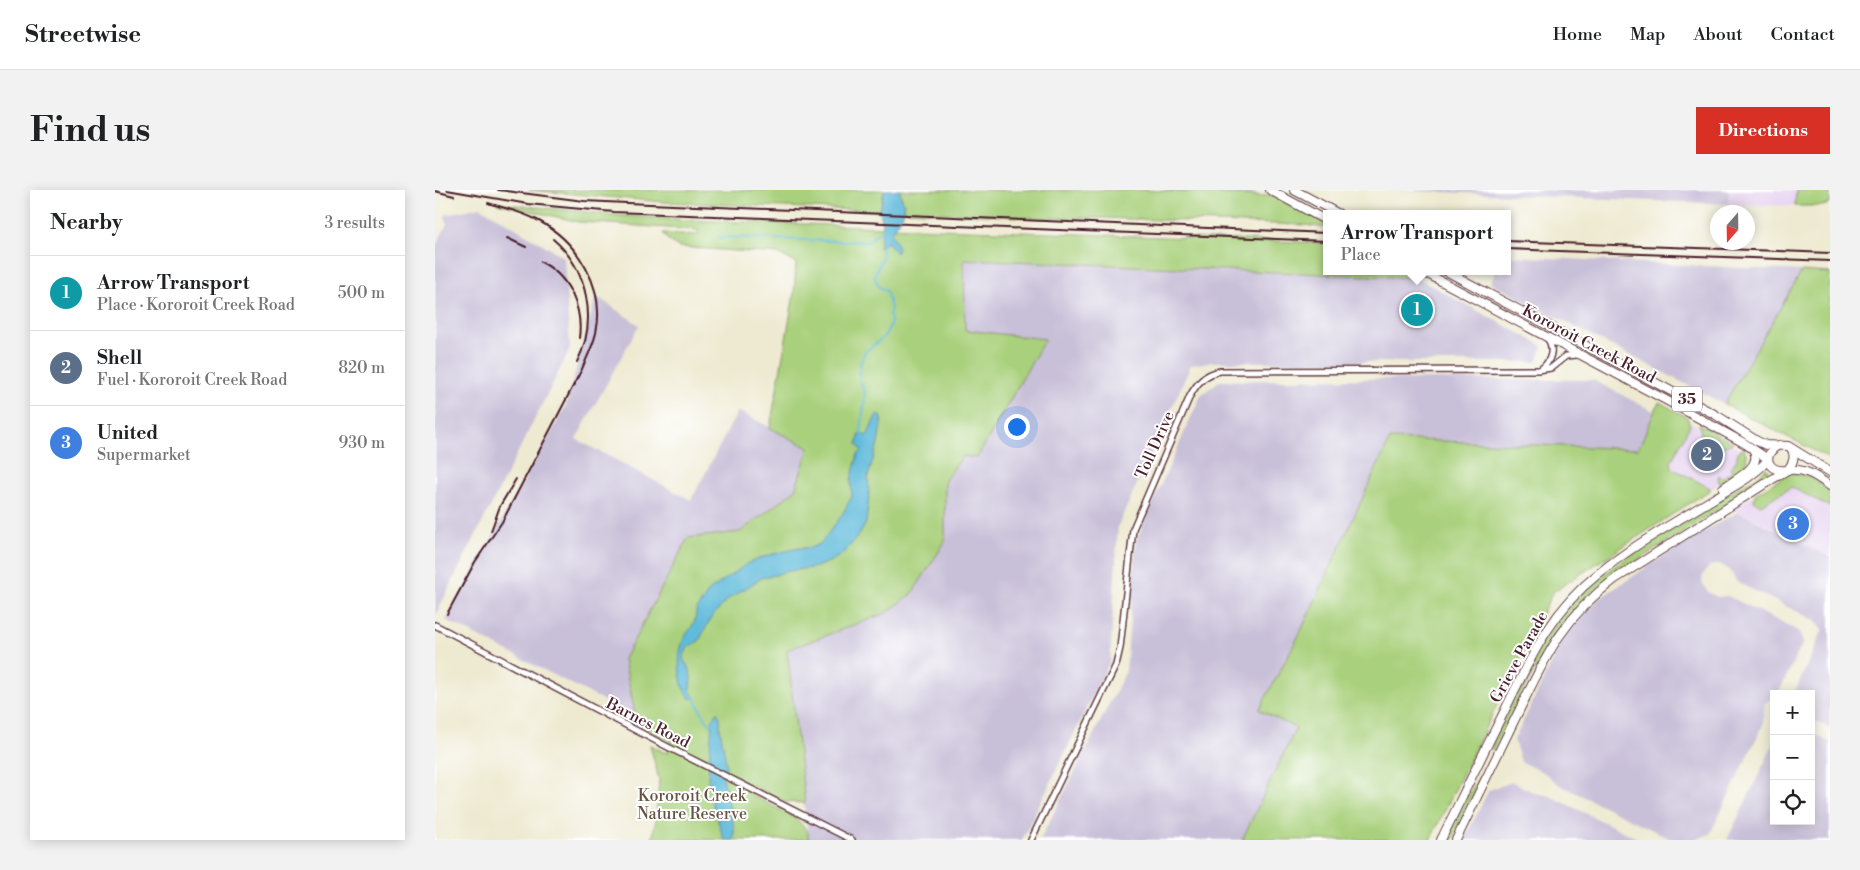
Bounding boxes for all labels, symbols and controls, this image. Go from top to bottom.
text: Streetwise [25,20,141,50]
text: Home [1553,23,1602,46]
text: Map [1630,23,1666,46]
text: About [1694,23,1743,46]
text: Contact [1771,23,1835,46]
button: Directions [1696,107,1830,154]
text: Find us [30,109,150,152]
north arrow [1710,205,1755,250]
text: Nearby [50,210,123,236]
popup [1323,210,1511,275]
text: 3 results [324,213,385,233]
text: Arrow Transport [1341,221,1493,245]
text: Place [1341,245,1381,265]
text: Arrow Transport [97,271,249,295]
text: 1 [62,283,70,303]
text: 500 m [338,283,385,303]
pin: 1 [1401,291,1433,329]
text: Place · Kororoit Creek Road [97,295,295,315]
street label: Kororoit Creek Road [1519,300,1659,388]
text: Shell [97,346,142,370]
text: 2 [61,358,71,378]
text: 820 m [338,358,385,378]
text: Fuel · Kororoit Creek Road [97,370,287,390]
road number: 35 [1672,386,1702,412]
street label: Toll Drive [1131,408,1179,482]
your location [1004,414,1030,440]
text: United [97,421,158,445]
text: 3 [61,433,71,453]
text: 930 m [339,433,385,453]
pin: 2 [1691,436,1723,474]
text: Supermarket [97,445,191,465]
pin: 3 [1777,505,1809,543]
street label: Grieve Parade [1486,608,1552,706]
map controls [1770,690,1815,825]
button: + [1770,690,1815,735]
street label: Barnes Road [602,693,693,753]
button: − [1770,735,1815,780]
button: locate [1770,780,1815,825]
park label: Kororoit Creek Nature Reserve [637,786,748,824]

